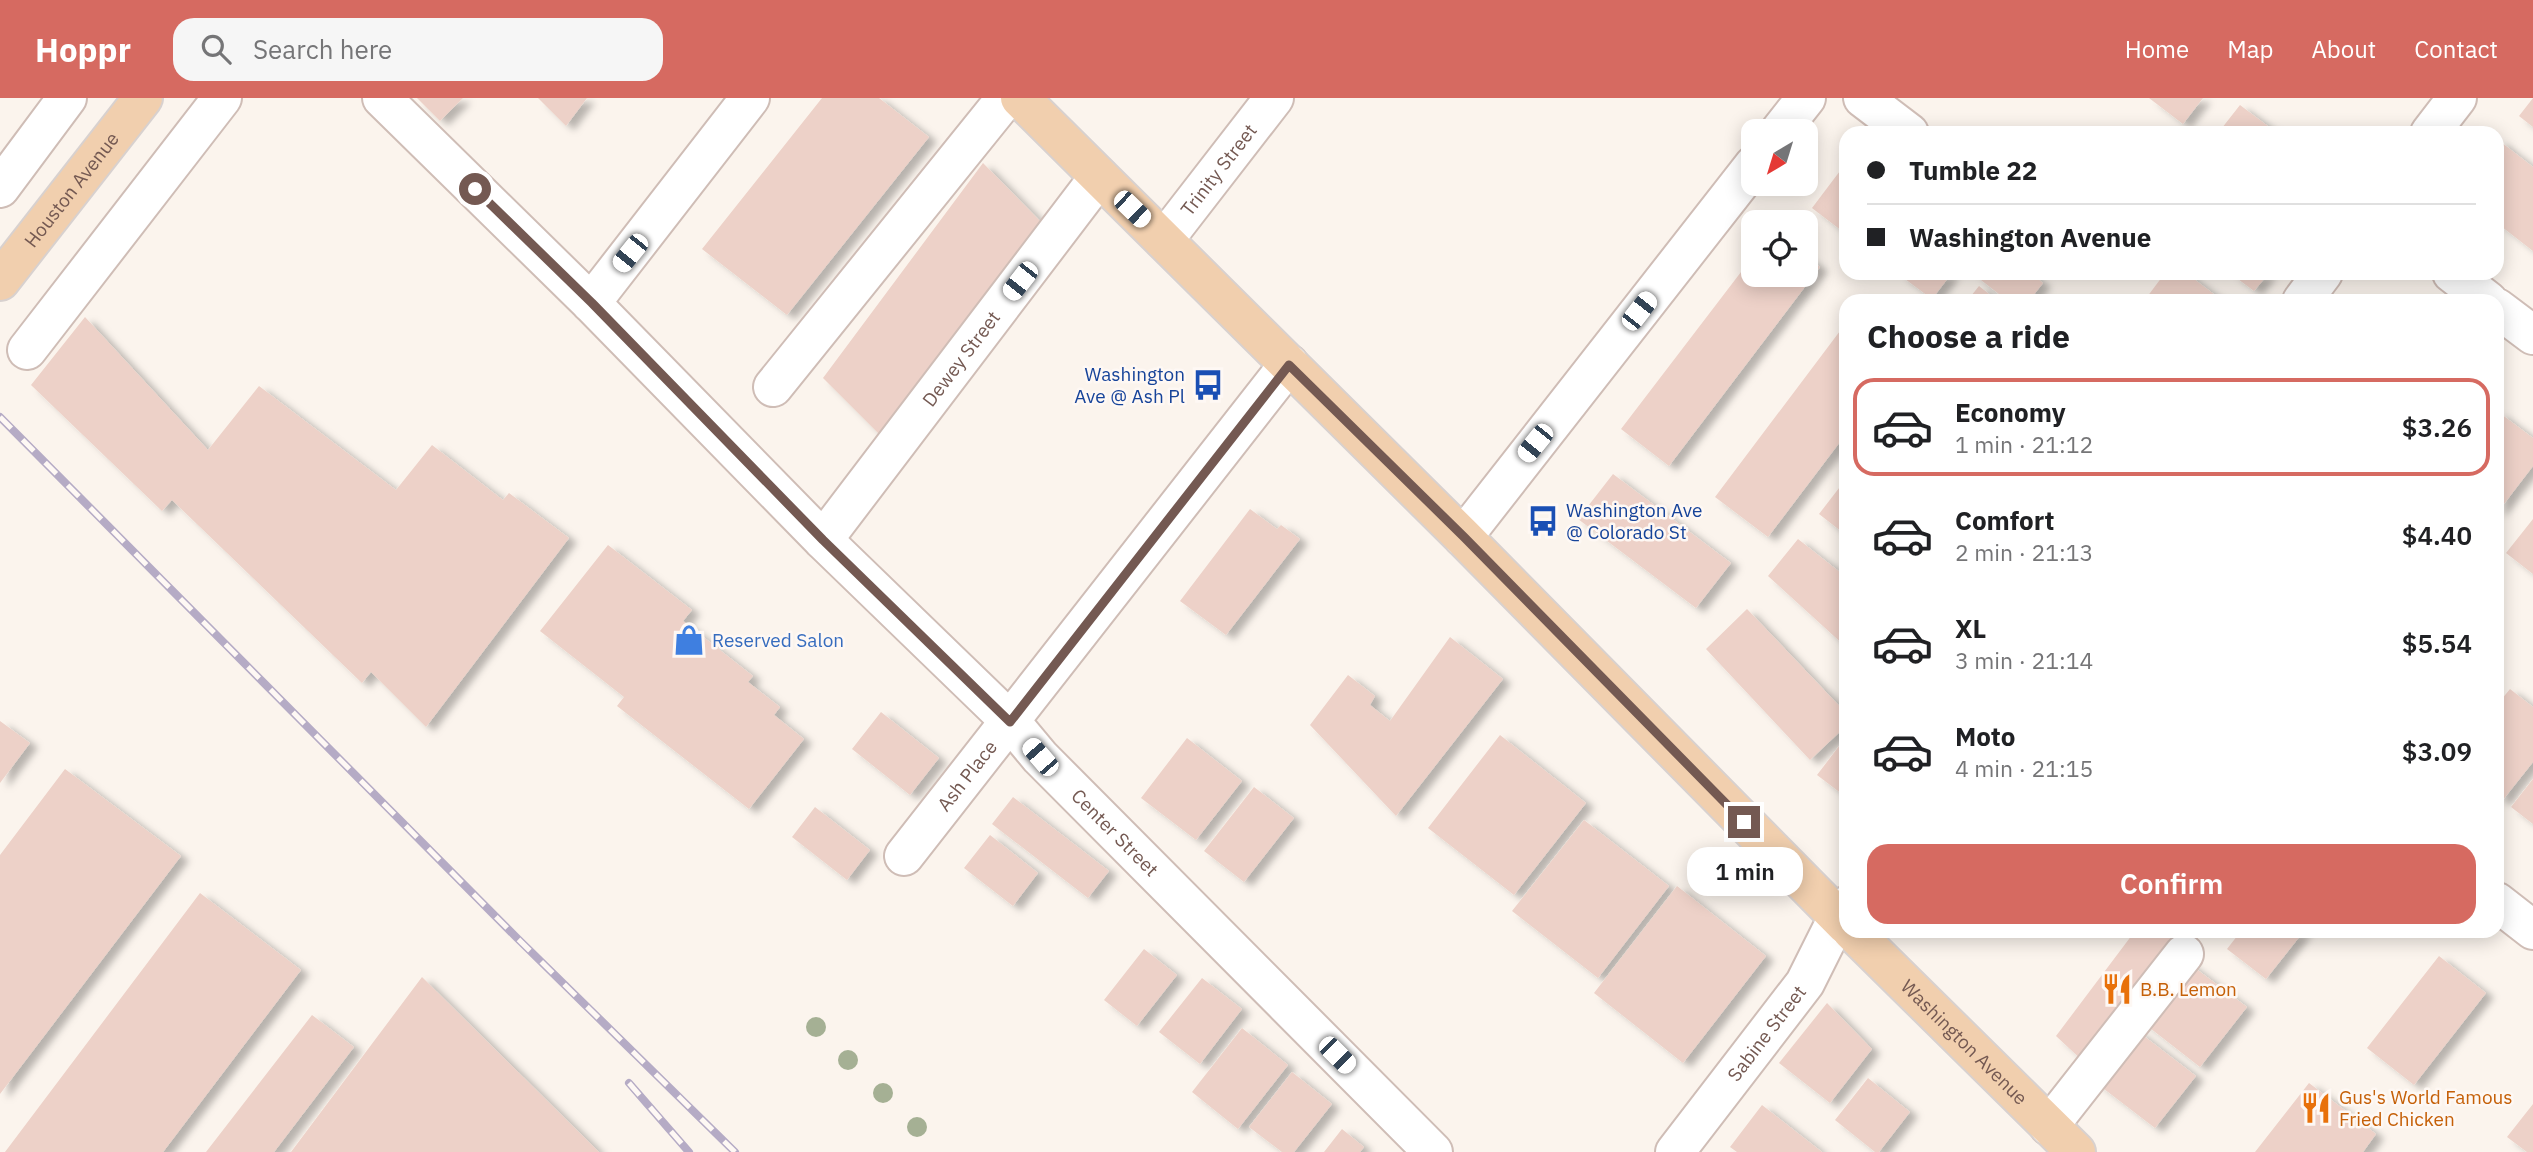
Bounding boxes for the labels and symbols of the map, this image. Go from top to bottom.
street label: Trinity Street [1175,119,1262,221]
north arrow [1741,119,1818,196]
street label: Houston Avenue [19,127,124,252]
route start [459,173,491,205]
car [1110,187,1155,231]
car [609,230,652,276]
car [999,258,1042,304]
car [1618,288,1661,334]
street label: Dewey Street [917,306,1005,411]
place label: Washington Ave @ Ash Pl [1074,362,1185,408]
bus stop icon: Washington Ave @ Ash Pl [1191,368,1225,402]
car [1514,420,1557,466]
place label: Washington Ave @ Colorado St [1566,498,1702,544]
bus stop icon: Washington Ave @ Colorado St [1526,504,1560,538]
shop icon: Reserved Salon [672,623,706,657]
place label: Reserved Salon [712,628,844,652]
car [1019,734,1062,780]
street label: Ash Place [932,735,1002,816]
street label: Center Street [1066,784,1164,881]
route end [1728,806,1760,838]
callout: 1 min [1686,846,1802,896]
restaurant icon: B.B. Lemon [2100,972,2134,1006]
street label: Washington Avenue [1896,974,2033,1110]
place label: B.B. Lemon [2140,977,2237,1001]
street label: Sabine Street [1722,980,1811,1086]
car [1315,1033,1360,1077]
place label: Gus's World Famous Fried Chicken [2339,1085,2513,1131]
restaurant icon: Gus's World Famous Fried Chicken [2299,1091,2333,1125]

